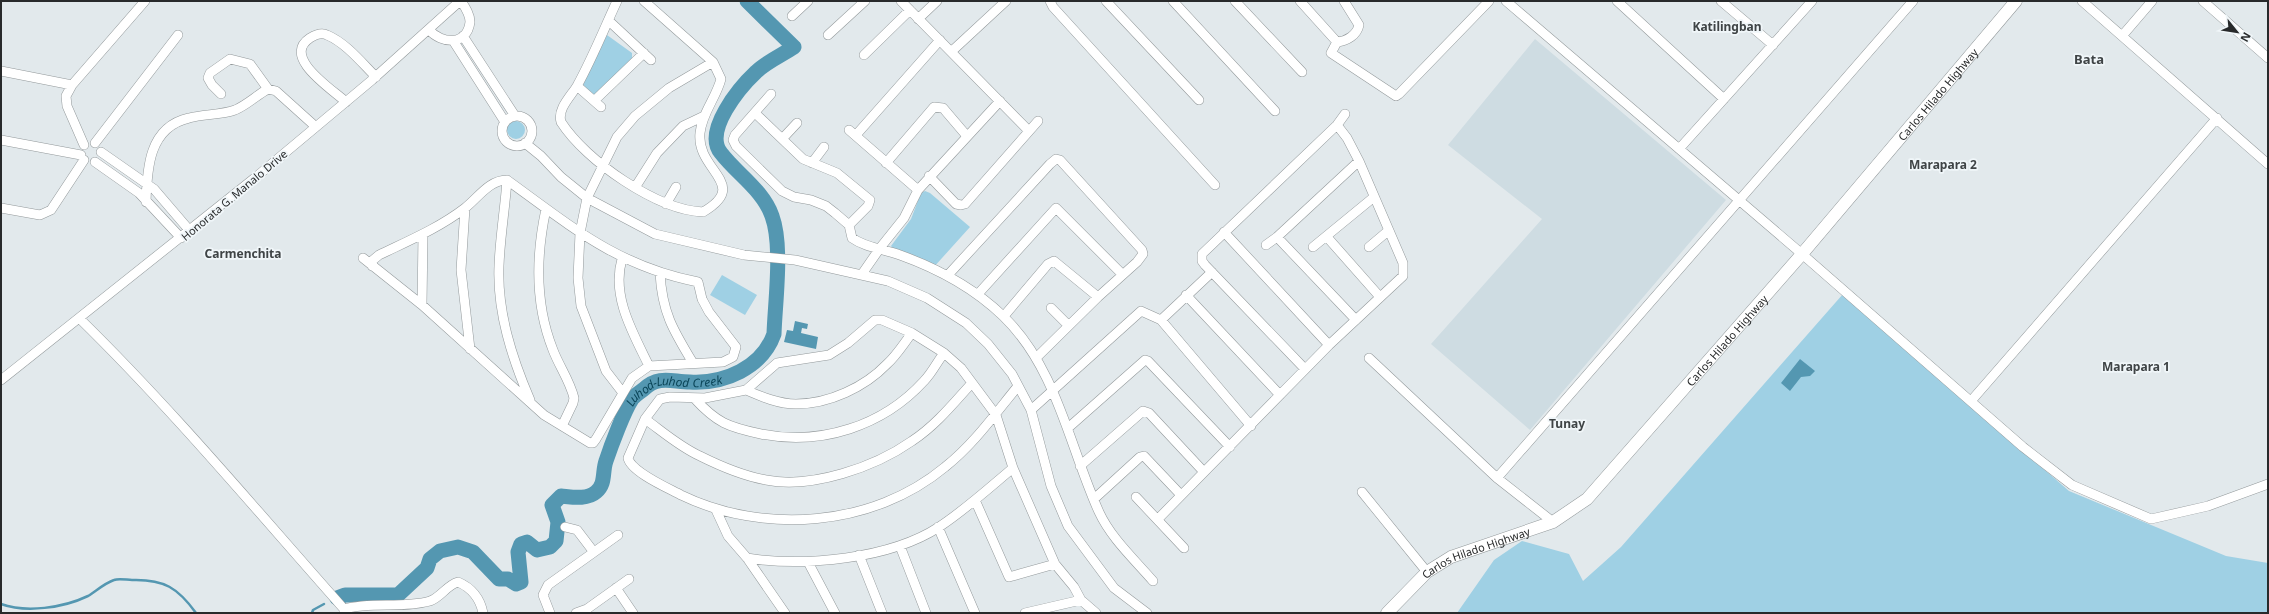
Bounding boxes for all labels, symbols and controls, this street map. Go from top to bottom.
north arrow [2217,12,2257,52]
district label: Katilingban [1692,18,1762,35]
text: N [2237,30,2255,45]
street label: Carlos Hilado Highway [1894,44,1981,143]
district label: Bata [2074,50,2104,68]
street label: Honorata G. Manalo Drive [178,146,290,244]
district label: Marapara 2 [1909,156,1977,173]
district label: Carmenchita [205,245,281,262]
street label: Carlos Hilado Highway [1682,291,1771,389]
district label: Marapara 1 [2102,358,2170,375]
water label: Luhod-Luhod Creek [621,370,725,409]
district label: Tunay [1549,415,1585,432]
street label: Carlos Hilado Highway [1418,523,1532,581]

